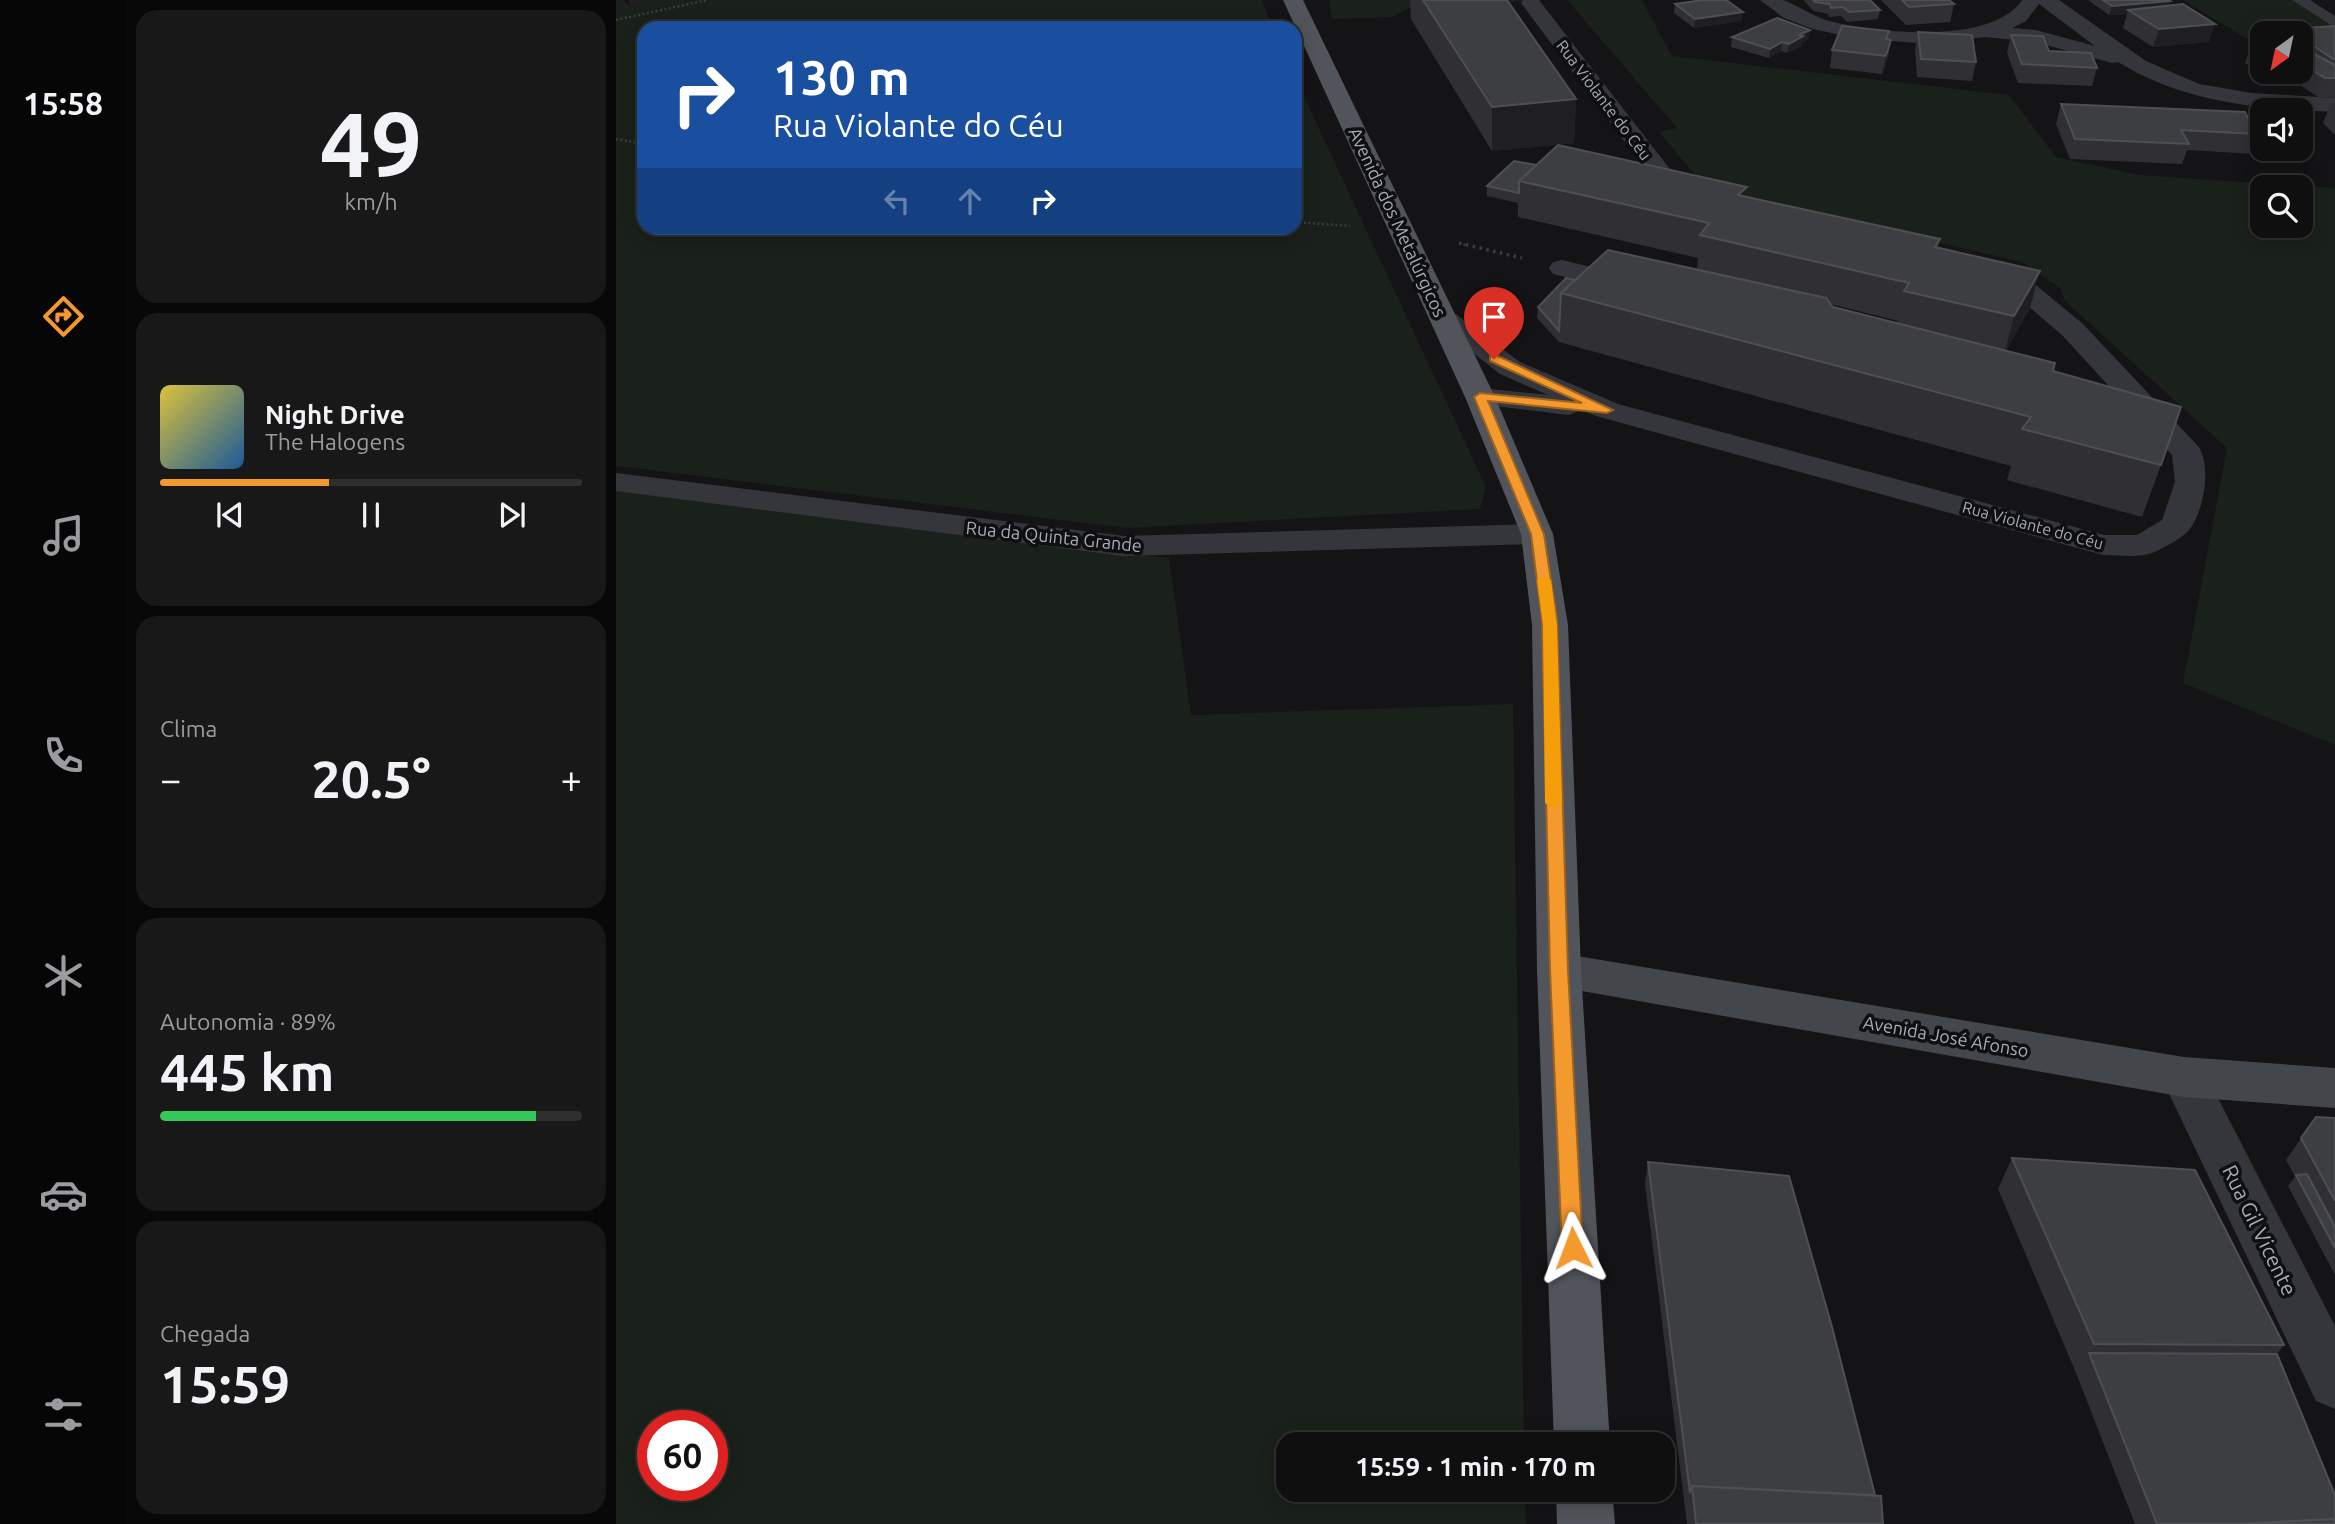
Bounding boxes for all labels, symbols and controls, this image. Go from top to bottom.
north arrow [2250,21,2314,84]
map controls [2250,21,2313,238]
street label: Rua Violante do Céu [1553,37,1655,163]
icon: right [658,49,749,140]
text: 130 m [773,49,910,104]
text: 15:58 [23,85,103,121]
text: 49 [320,92,422,194]
button: sound [2250,98,2313,161]
text: Rua Violante do Céu [773,107,1064,143]
street label: Avenida dos Metalúrgicos [1345,124,1451,320]
button: search [2250,175,2313,238]
icon: left [878,182,916,220]
icon: ahead [951,182,989,220]
icon: right [1024,182,1062,220]
text: km/h [344,189,398,214]
pin [1464,287,1524,359]
icon: directions [39,292,88,341]
icon: arrive [1475,298,1513,336]
text: Night Drive [265,400,405,429]
text: The Halogens [265,429,405,454]
icon: previous [211,496,249,534]
icon: pause [352,496,390,534]
icon: next [493,496,531,534]
street label: Rua Violante do Céu [1960,497,2106,553]
icon: music [39,511,88,560]
street label: Rua da Quinta Grande [965,517,1143,556]
text: Clima [160,716,217,741]
icon: phone [39,731,88,780]
text: 20.5° [311,750,431,808]
text: − [160,758,181,800]
text: + [561,758,582,800]
icon: climate [39,951,88,1000]
text: Autonomia · 89% [160,1009,336,1034]
street label: Avenida José Afonso [1862,1012,2030,1060]
text: 445 km [160,1043,334,1101]
street label: Rua Gil Vicente [2218,1161,2302,1299]
icon: car [39,1170,88,1219]
position arrow [1536,1211,1610,1285]
text: Chegada [160,1321,250,1346]
text: 15:59 [160,1355,290,1413]
icon: filters [39,1390,88,1439]
speed limit sign: 60 [637,1410,728,1501]
text: 15:59 · 1 min · 170 m [1355,1452,1596,1481]

